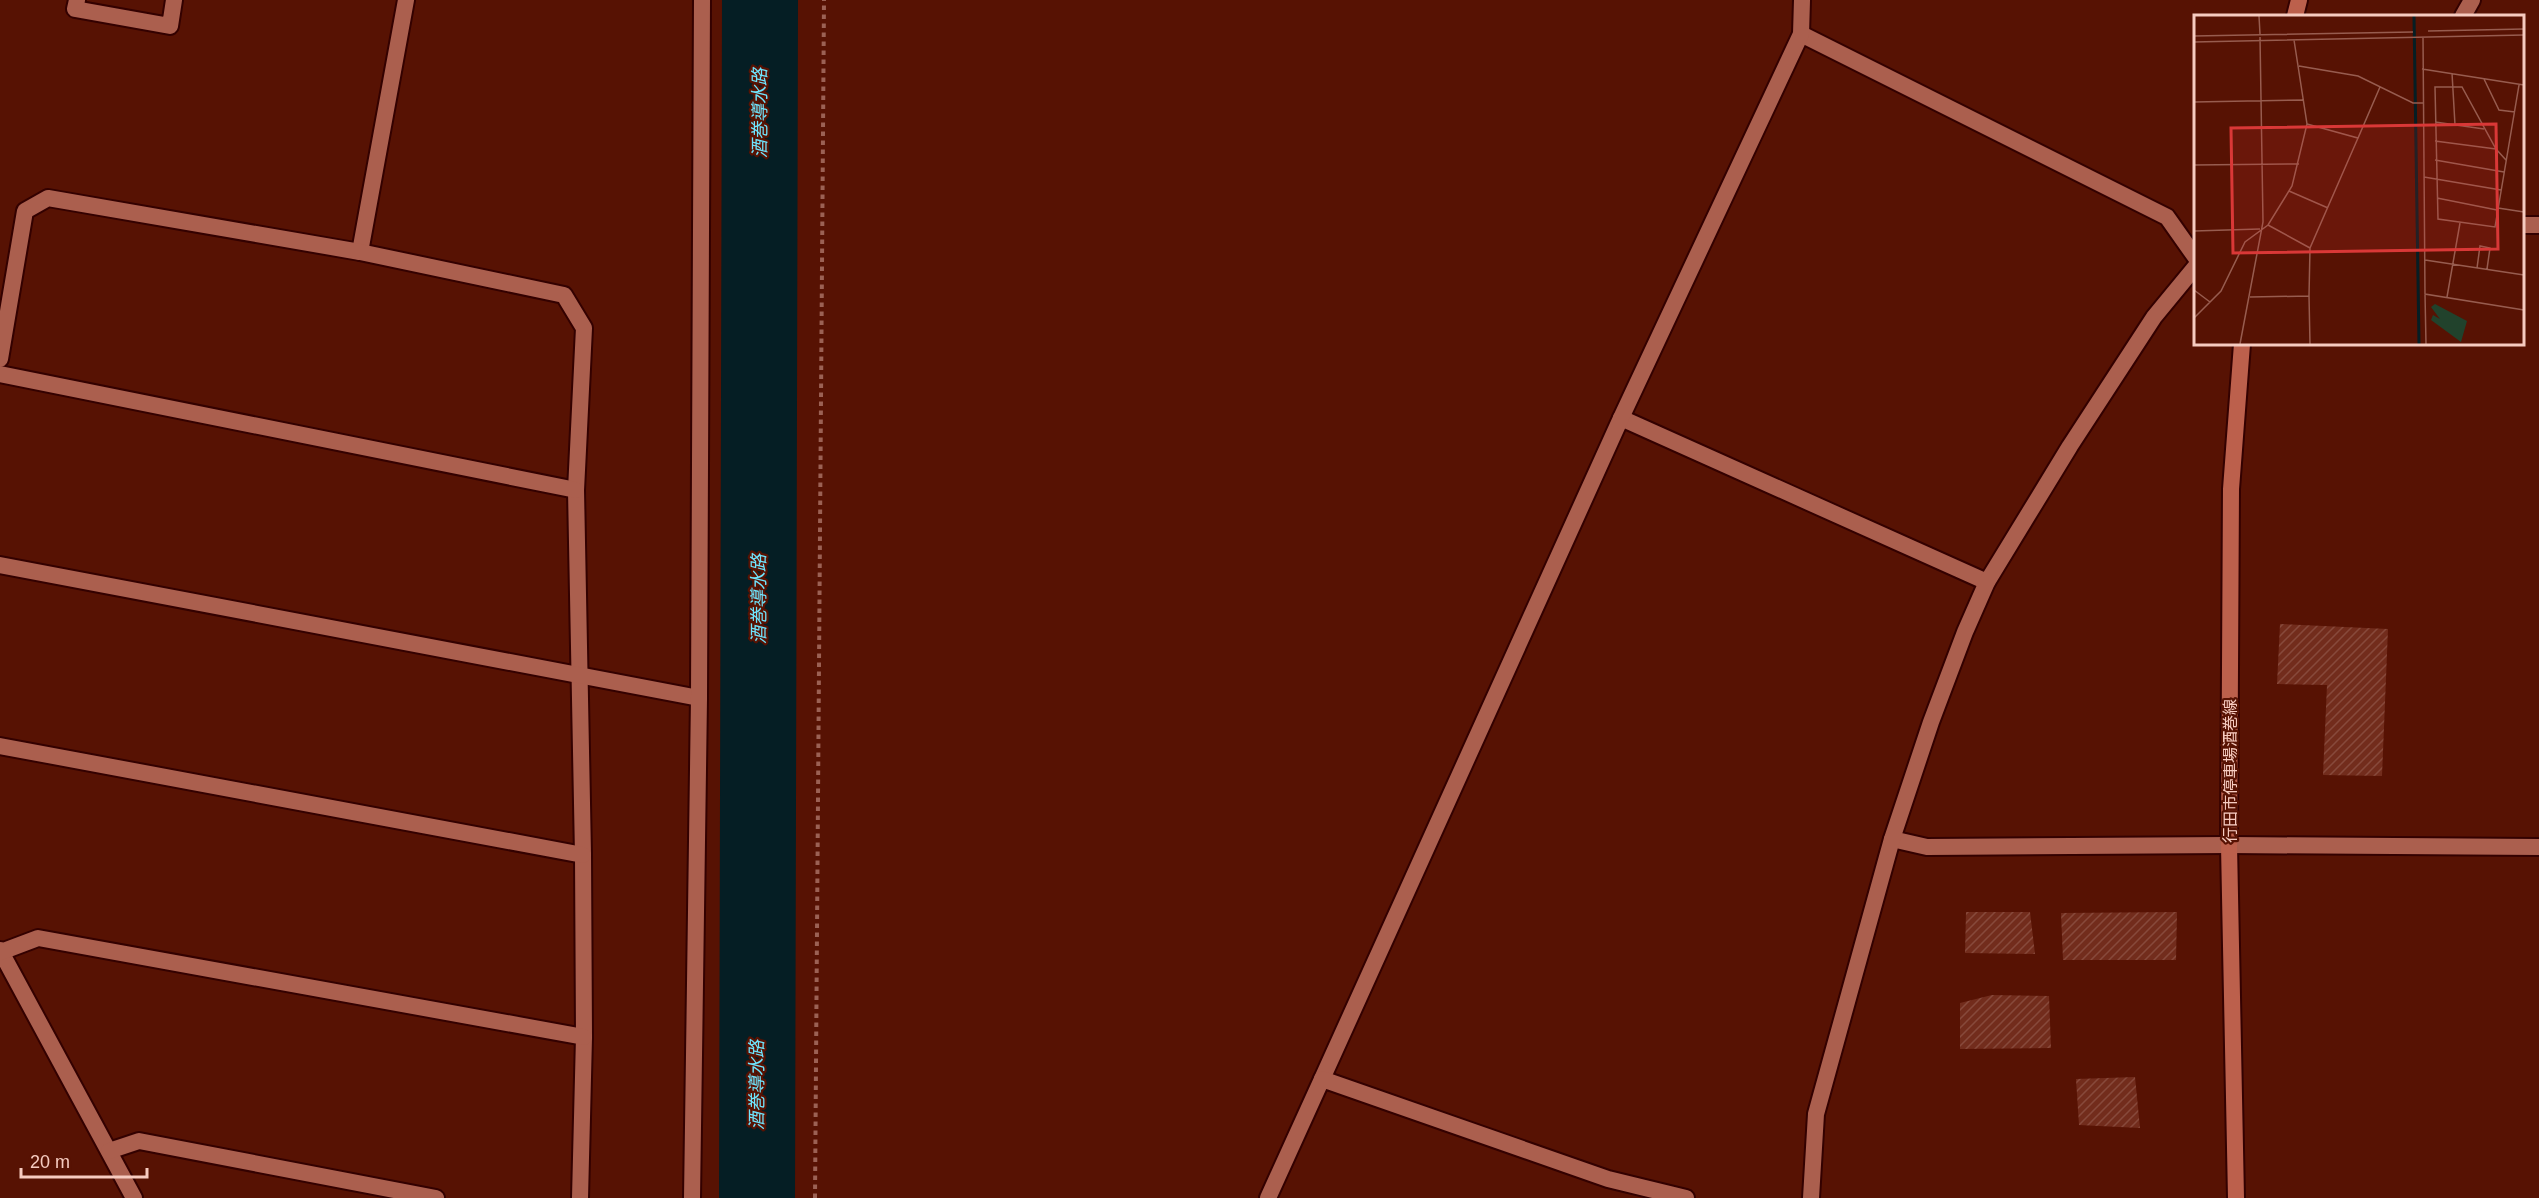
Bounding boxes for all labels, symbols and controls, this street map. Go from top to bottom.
inset map [2194,15,2524,345]
water label: 酒巻導水路 [750,66,770,158]
water label: 酒巻導水路 [749,552,769,644]
street label: 行田市停車場酒巻線 [2222,699,2239,843]
water label: 酒巻導水路 [747,1038,767,1130]
scale bar [21,1141,147,1179]
text: 20 m [30,1152,70,1172]

